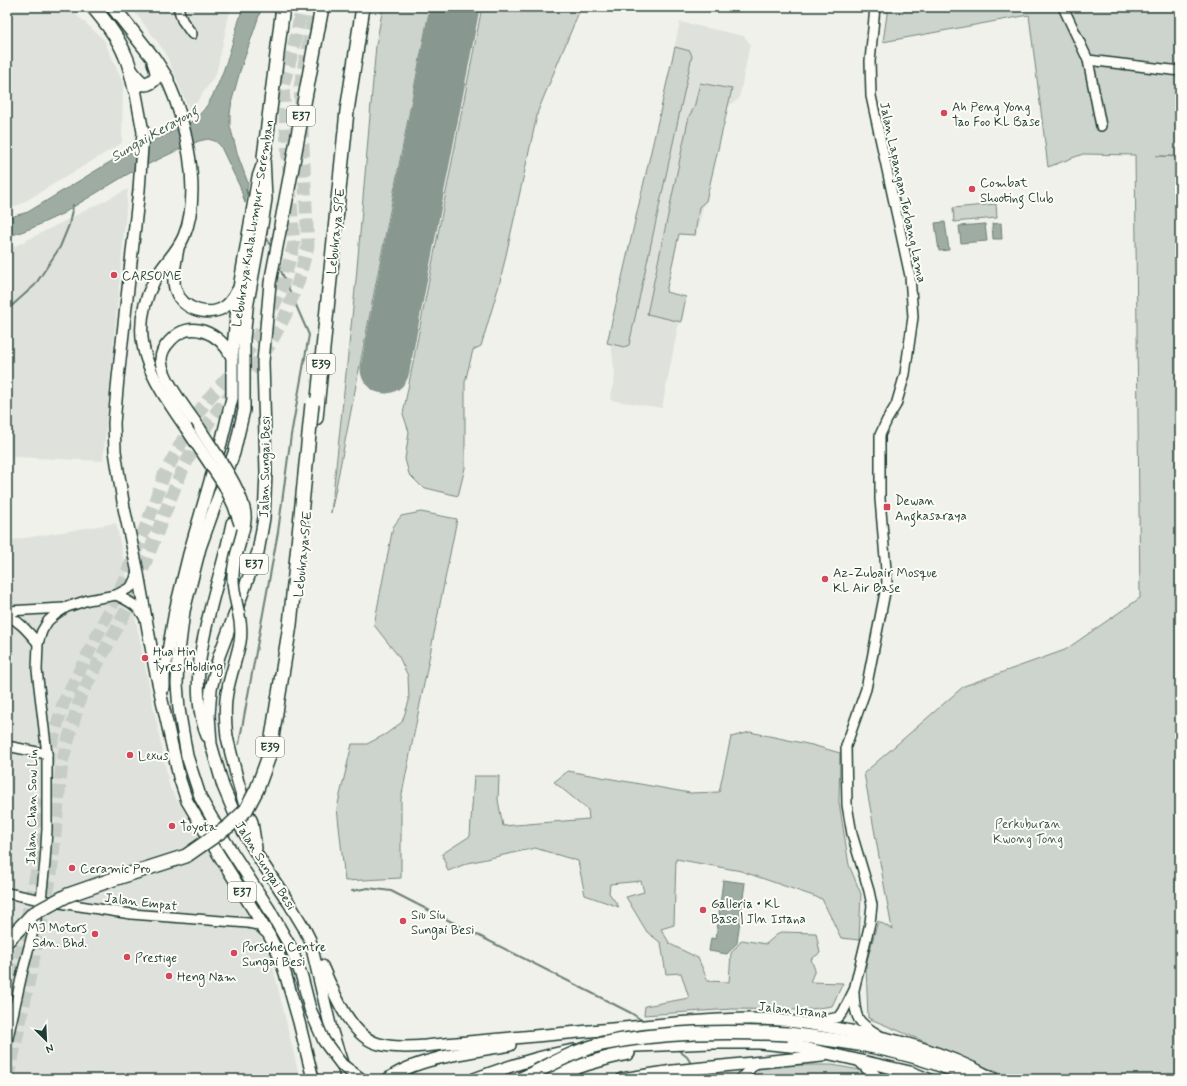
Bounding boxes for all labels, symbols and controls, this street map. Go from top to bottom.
place label: Ah Peng Yong Tao Foo KL Base [952,99,1040,131]
street label: Jalan Lapangan Terbang Lama [875,100,930,284]
water label: Sungai Kerayong [108,101,203,168]
road number: E37 [287,106,315,126]
marker: Ah Peng Yong Tao Foo KL Base [939,108,949,118]
street label: Lebuhraya Kuala Lumpur–Seremban [229,118,278,328]
place label: Combat Shooting Club [980,175,1054,209]
marker: Combat Shooting Club [967,184,977,194]
street label: Lebuhraya SPE [323,187,349,275]
place label: CARSOME [122,268,182,285]
marker: CARSOME [109,270,119,280]
road number: E39 [307,354,335,374]
street label: Jalan Sungai Besi [256,416,276,518]
place label: Dewan Angkasaraya [895,493,967,527]
marker: Dewan Angkasaraya [882,502,892,512]
street label: Lebuhraya SPE [290,510,316,598]
road number: E37 [240,554,268,574]
place label: Az-Zubair Mosque KL Air Base [833,565,937,597]
marker: Az-Zubair Mosque KL Air Base [820,574,830,584]
place label: Hua Hin Tyres Holding [153,644,224,677]
marker: Hua Hin Tyres Holding [140,653,150,663]
road number: E39 [256,737,284,757]
place label: Lexus [138,748,169,765]
street label: Jalan Chan Sow Lin [23,749,42,865]
marker: Lexus [125,750,135,760]
park label: Perkuburan Kwong Tong [993,816,1063,848]
street label: Jalan Sungai Besi [230,818,299,914]
place label: Toyota [180,819,217,836]
marker: Toyota [167,821,177,831]
place label: Ceramic Pro [80,861,151,878]
marker: Ceramic Pro [67,863,77,873]
road number: E37 [228,882,256,902]
street label: Jalan Empat [103,890,178,915]
place label: Galleria • KL Base | Jln Istana [711,896,806,928]
marker: Galleria • KL Base | Jln Istana [698,905,708,915]
place label: Siu Siu Sungai Besi [411,907,474,940]
marker: Siu Siu Sungai Besi [398,916,408,926]
place label: MJ Motors Sdn. Bhd. [28,920,87,952]
marker: MJ Motors Sdn. Bhd. [90,929,100,939]
place label: Porsche Centre Sungai Besi [242,939,326,972]
marker: Porsche Centre Sungai Besi [229,948,239,958]
place label: Prestige [135,950,177,967]
marker: Prestige [122,952,132,962]
place label: Heng Nam [177,969,237,987]
marker: Heng Nam [164,971,174,981]
street label: Jalan Istana [757,998,828,1023]
north arrow [26,1020,66,1060]
text: N [43,1040,56,1056]

